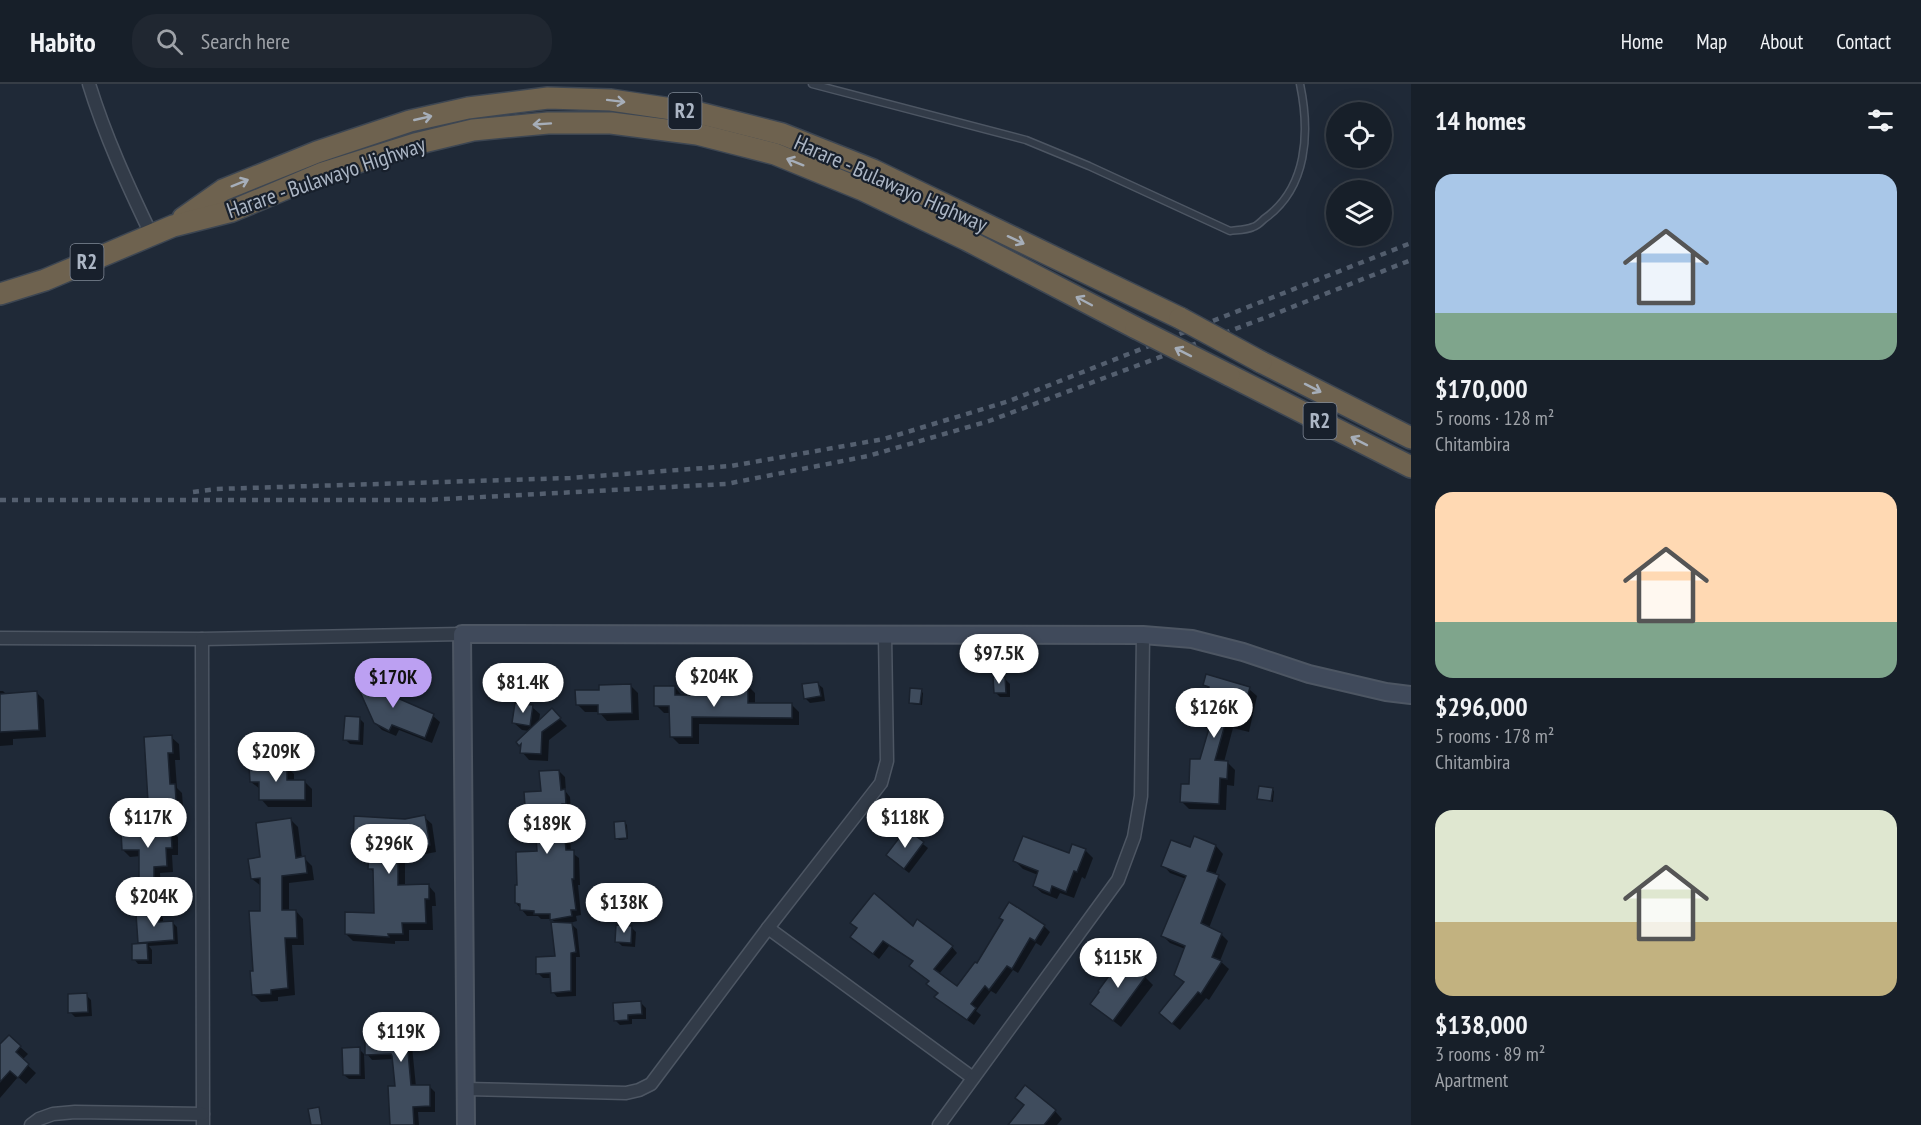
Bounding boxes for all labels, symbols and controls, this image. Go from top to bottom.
search box [132,14,552,68]
text: Habito [30,23,96,60]
icon: search [153,25,186,58]
text: Search here [201,27,290,55]
text: Home [1621,28,1663,55]
text: Map [1696,28,1727,55]
text: About [1760,28,1803,55]
text: Contact [1836,28,1891,55]
road number: R2 [668,93,702,129]
one-way arrow [606,96,626,107]
map controls [1326,102,1392,246]
button: locate [1326,102,1392,168]
text: 14 homes [1435,104,1526,137]
icon: filters [1864,104,1897,137]
one-way arrow [413,112,432,123]
one-way arrow [532,119,552,130]
street label: Harare - Bulawayo Highway [790,128,993,238]
street label: Harare - Bulawayo Highway [223,130,430,224]
one-way arrow [786,156,805,167]
one-way arrow [230,177,249,188]
button: layers [1326,180,1392,246]
icon: home [1612,213,1720,321]
one-way arrow [1006,235,1024,247]
road number: R2 [70,244,104,280]
one-way arrow [1076,295,1093,307]
one-way arrow [1174,345,1192,357]
text: $170,000 [1435,372,1528,405]
one-way arrow [1304,383,1322,395]
road number: R2 [1304,403,1336,439]
text: 5 rooms · 128 m² [1435,405,1554,431]
text: Chitambira [1435,431,1510,457]
one-way arrow [1350,435,1368,446]
icon: home [1612,531,1720,639]
pin: $97.5K [950,634,1048,685]
text: $97.5K [974,640,1024,666]
pin: $204K [672,657,756,708]
pin: $170K [351,658,435,709]
pin: $81.4K [474,663,572,714]
text: $204K [690,663,738,689]
text: $170K [369,664,417,690]
text: $81.4K [497,669,549,695]
pin: $126K [1172,688,1256,739]
text: $296,000 [1435,690,1528,723]
text: $126K [1190,694,1238,720]
text: 5 rooms · 178 m² [1435,723,1554,749]
pin: $209K [234,732,318,783]
text: $209K [252,738,300,764]
text: Chitambira [1435,749,1510,775]
pin: $117K [106,798,190,849]
pin: $118K [863,798,947,849]
text: $117K [124,804,172,830]
pin: $189K [505,804,589,855]
text: $118K [881,804,929,830]
text: $189K [523,810,571,836]
pin: $296K [347,824,431,875]
text: $296K [365,830,413,856]
icon: home [1612,849,1720,957]
pin: $204K [112,877,196,928]
text: $204K [130,883,178,909]
pin: $138K [582,883,666,934]
text: $138K [600,889,648,915]
pin: $115K [1076,938,1160,989]
text: $115K [1094,944,1142,970]
text: $138,000 [1435,1008,1528,1041]
pin: $119K [359,1012,443,1063]
text: $119K [377,1018,425,1044]
text: 3 rooms · 89 m² [1435,1041,1545,1067]
text: Apartment [1435,1067,1508,1093]

